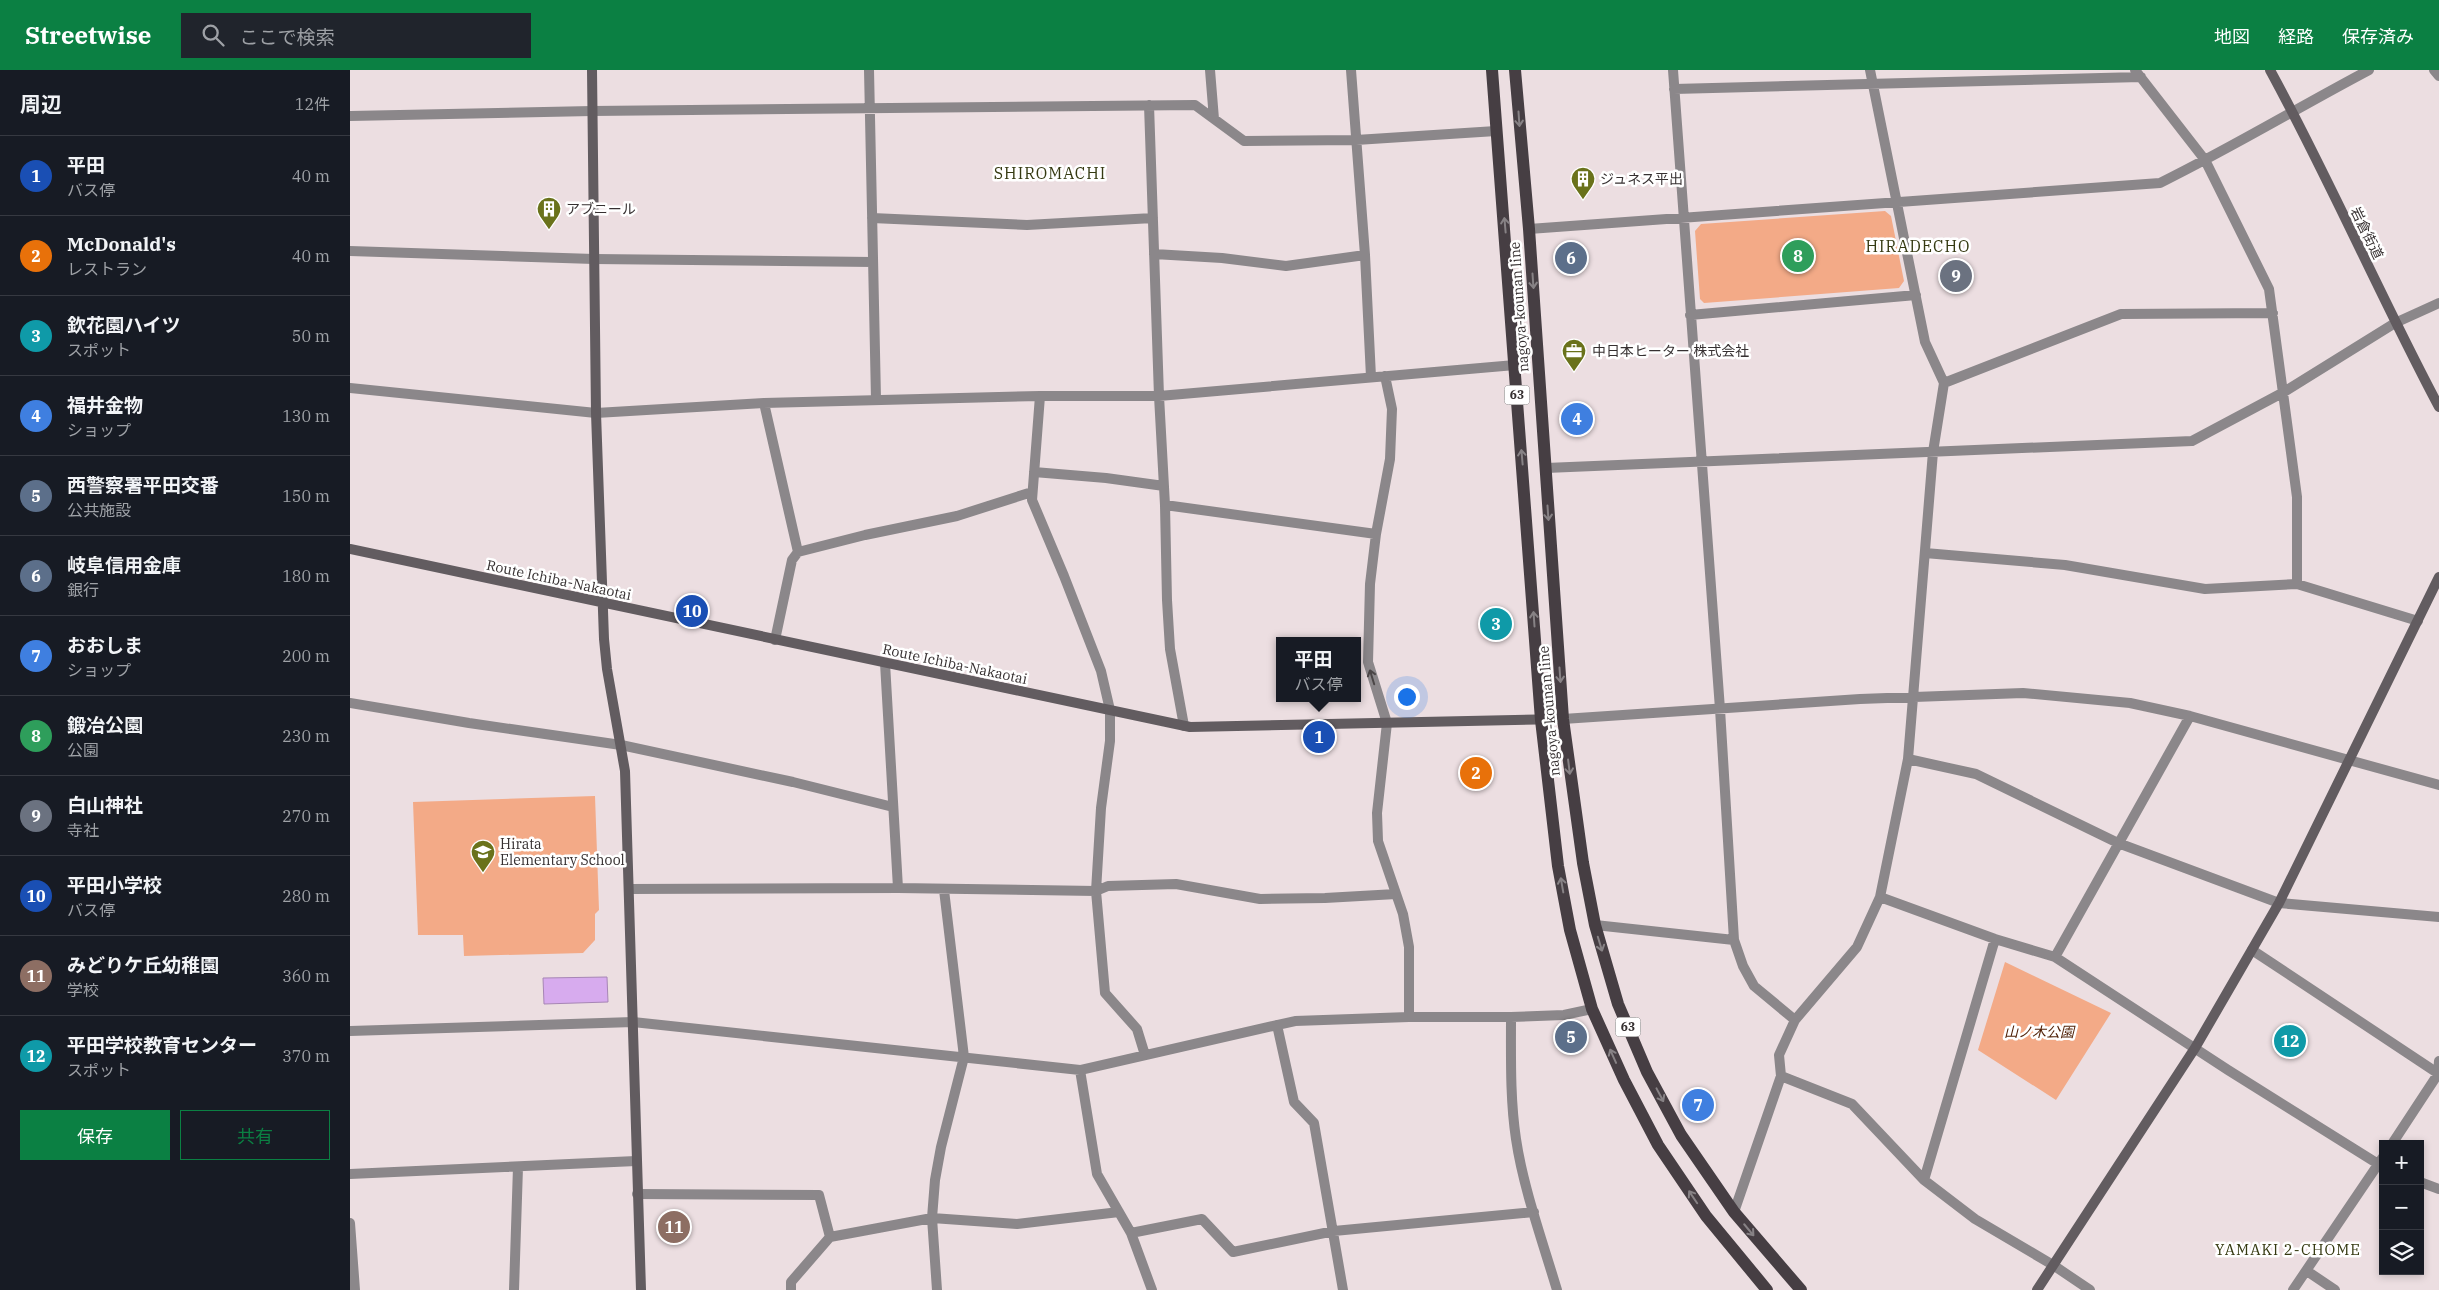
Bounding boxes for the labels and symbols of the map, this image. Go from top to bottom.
one-way arrow [1514,110,1524,126]
district label: SHIROMACHI [994,163,1106,183]
building icon: ジュネス平出 [1570,166,1596,200]
place label: ジュネス平出 [1600,170,1683,188]
building icon: アブニール [536,196,562,230]
place label: アブニール [566,200,636,218]
street label: 岩倉街道 [2347,204,2387,262]
one-way arrow [1500,217,1510,233]
district label: HIRADECHO [1865,236,1971,256]
pin: 8 [1782,237,1814,275]
pin: 6 [1555,239,1587,277]
street label: nagoya-kounan line [1505,241,1533,373]
pin: 9 [1940,257,1972,295]
one-way arrow [1528,272,1537,288]
office icon: 中日本ヒーター 株式会社 [1561,338,1587,372]
place label: 中日本ヒーター 株式会社 [1592,342,1749,360]
road number: 63 [1504,386,1530,404]
pin: 4 [1561,400,1593,438]
one-way arrow [1517,449,1527,465]
one-way arrow [1544,504,1553,520]
street label: Route Ichiba-Nakaotai [485,556,633,604]
pin: 10 [676,592,708,630]
pin: 3 [1480,605,1512,643]
one-way arrow [1529,611,1539,627]
street label: Route Ichiba-Nakaotai [881,640,1029,688]
street label: nagoya-kounan line [1534,645,1564,777]
one-way arrow [1555,666,1565,682]
one-way arrow [1367,669,1377,685]
your location [1394,684,1420,710]
pin: 1 [1303,718,1335,756]
pin: 2 [1460,754,1492,792]
one-way arrow [1564,759,1574,775]
place label: Hirata Elementary School [500,835,625,869]
school or university icon: Hirata Elementary School [470,839,496,873]
one-way arrow [1556,877,1566,893]
one-way arrow [1596,936,1606,952]
pin: 5 [1555,1018,1587,1056]
road number: 63 [1616,1018,1640,1036]
pin: 12 [2274,1022,2306,1060]
park label: 山ノ木公園 [2004,1023,2076,1041]
one-way arrow [1608,1049,1618,1064]
pin: 7 [1682,1086,1714,1124]
one-way arrow [1656,1087,1665,1102]
one-way arrow [1688,1190,1699,1204]
pin: 11 [658,1208,690,1246]
one-way arrow [1744,1223,1755,1236]
district label: YAMAKI 2-CHOME [2215,1240,2361,1259]

